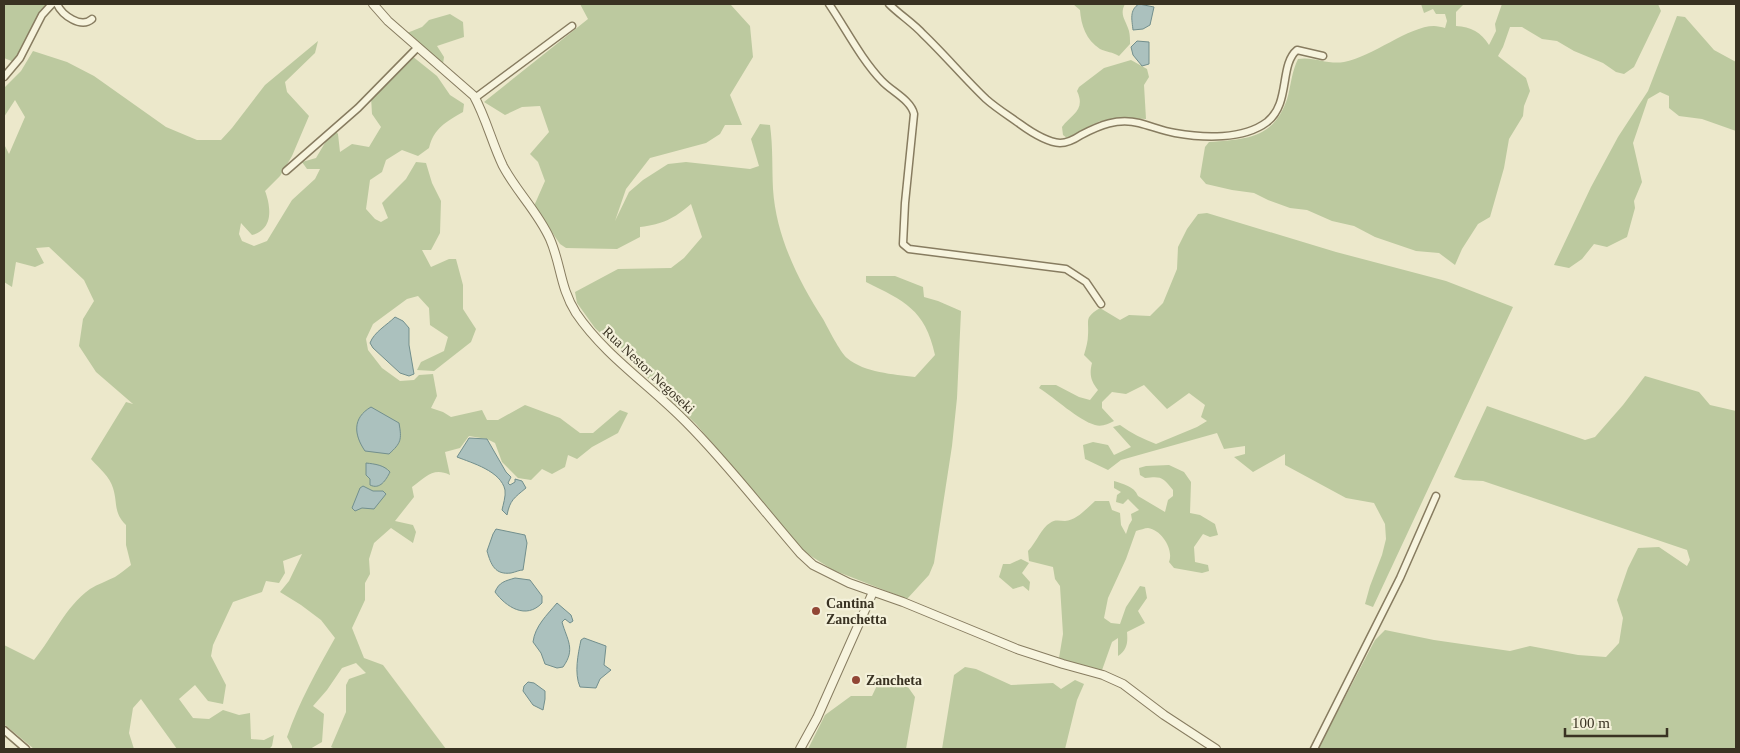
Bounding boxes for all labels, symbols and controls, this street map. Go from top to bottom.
street label: Rua Nestor Negoseki [600,324,698,417]
place label: Cantina Zanchetta [826,596,887,627]
marker: Cantina Zanchetta [810,605,822,617]
place label: Zancheta [866,673,922,688]
marker: Zancheta [850,674,862,686]
scale bar [1565,706,1668,738]
text: 100 m [1572,715,1610,731]

